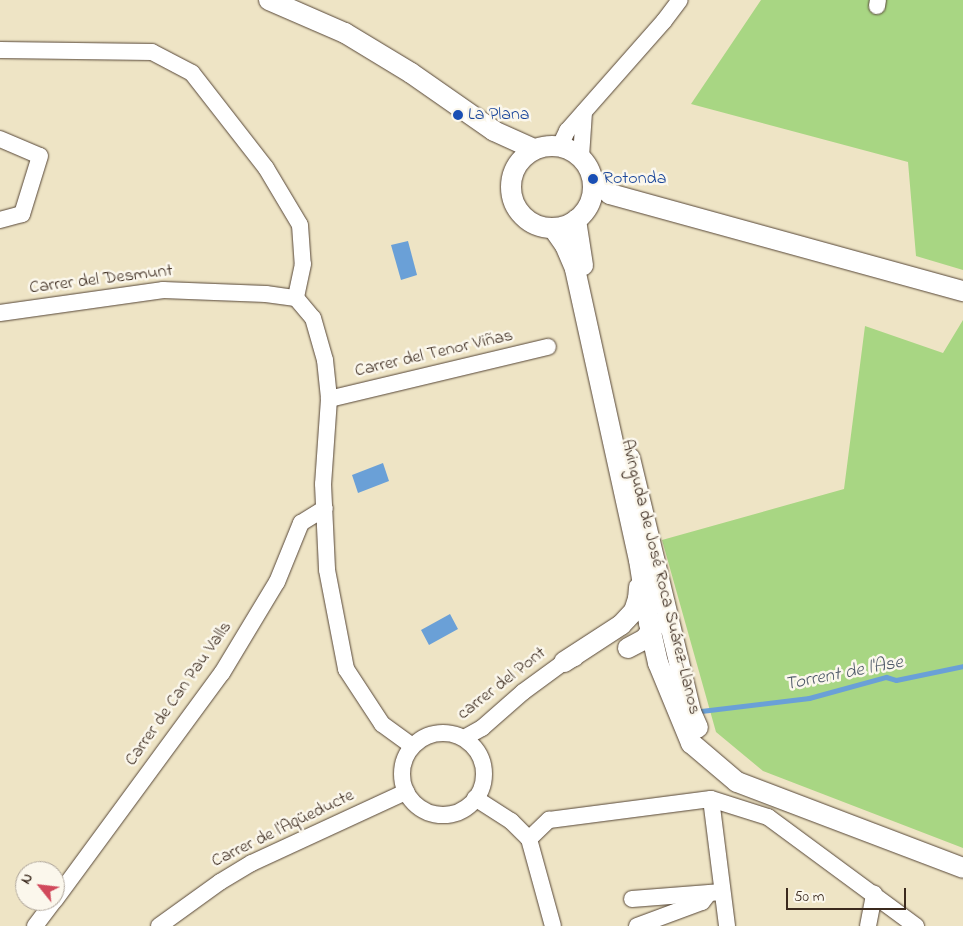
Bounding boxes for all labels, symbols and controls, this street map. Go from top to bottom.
place label: La Plana [468,104,530,126]
marker: La Plana [452,109,464,121]
place label: Rotonda [603,168,666,190]
marker: Rotonda [587,173,599,185]
street label: Carrer del Desmunt [28,260,174,300]
street label: Carrer del Tenor Viñas [353,325,515,383]
street label: Avinguda de José Roca Suárez-Llanos [615,437,705,717]
street label: Carrer de Can Pau Valls [121,617,237,771]
street label: carrer del Pont [453,643,551,725]
water label: Torrent de l'Ase [783,651,905,697]
street label: Carrer de l'Aqüeducte [208,785,358,873]
north arrow [15,861,65,911]
text: N [16,870,39,888]
scale bar [788,878,908,910]
text: 50 m [794,886,824,908]

